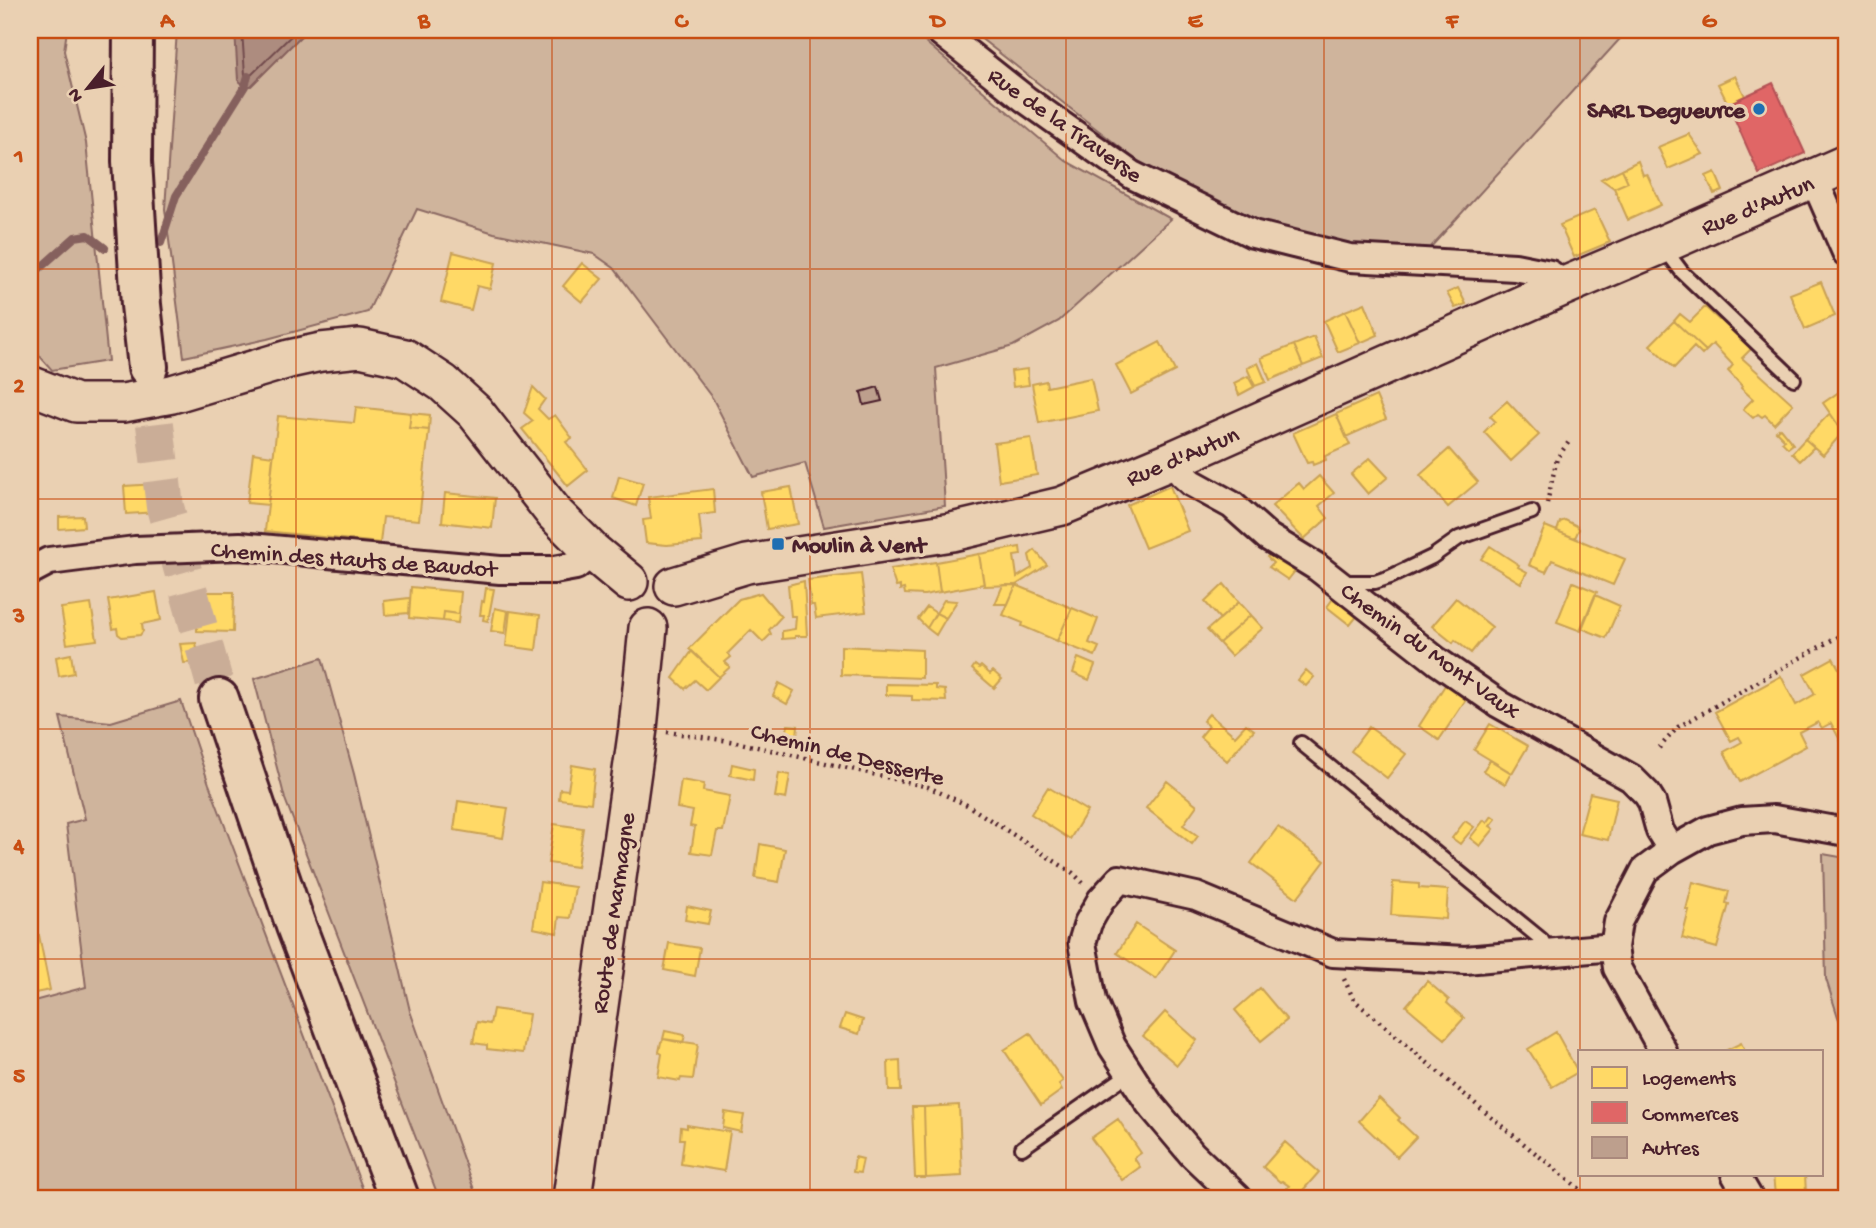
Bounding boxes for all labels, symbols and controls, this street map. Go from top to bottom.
text: A [159,9,175,36]
text: B [417,9,431,36]
text: C [675,9,690,36]
text: D [929,9,947,36]
text: E [1188,9,1204,36]
text: F [1445,9,1460,36]
text: G [1702,9,1718,36]
north arrow [52,52,122,122]
street label: Rue de la Traverse [981,63,1147,191]
text: N [63,84,89,106]
place label: SARL Degueurce [1587,98,1747,127]
marker: SARL Degueurce [1751,101,1767,117]
text: 1 [13,144,24,171]
street label: Rue d'Autun [1697,170,1820,244]
text: 2 [13,374,25,401]
street label: Rue d'Autun [1122,421,1245,495]
place label: Moulin à Vent [792,533,928,562]
marker: Moulin à Vent [770,536,786,552]
street label: Chemin des Hauts de Baudot [210,537,500,586]
street label: Chemin du Mont Vaux [1333,578,1525,728]
text: 3 [12,604,25,631]
street label: Chemin de Desserte [747,718,948,795]
street label: Route de Marmagne [587,811,644,1016]
text: 4 [13,834,25,861]
legend [1578,1050,1824,1176]
text: 5 [13,1064,25,1091]
text: Logements [1642,1068,1737,1093]
text: Commerces [1642,1104,1739,1129]
text: Autres [1642,1138,1700,1163]

